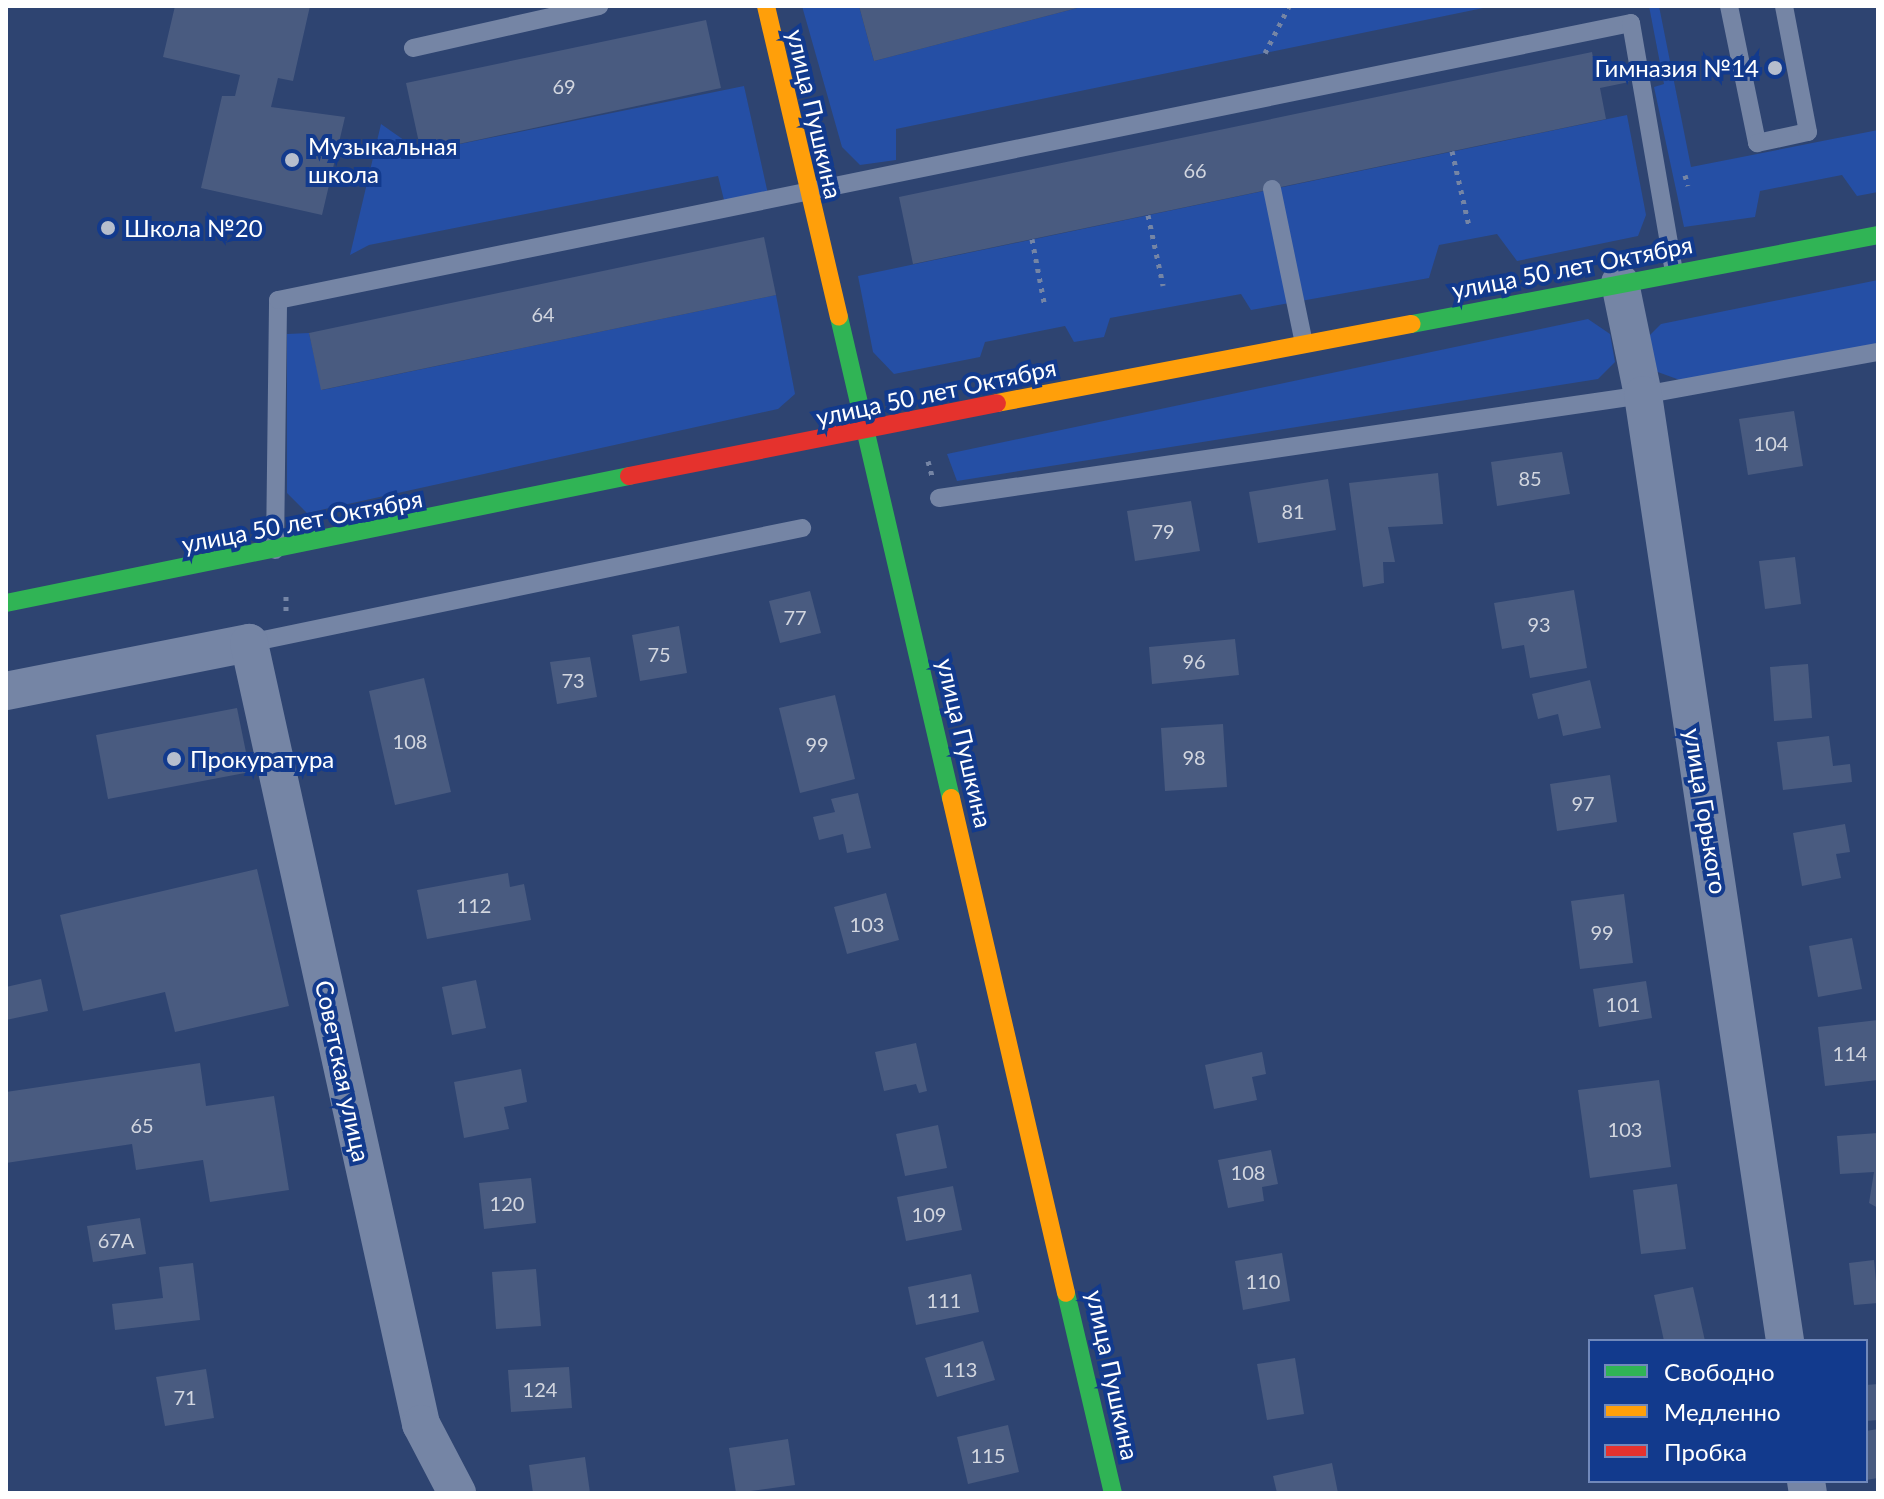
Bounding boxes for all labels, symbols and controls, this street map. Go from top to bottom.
street label: улица Пушкина [782,27,848,201]
place label: Гимназия №14 [1595,54,1759,82]
marker: Гимназия №14 [1766,59,1784,77]
house number: 69 [552,74,576,98]
place label: Музыкальная школа [308,132,458,188]
marker: Музыкальная школа [283,151,301,169]
house number: 66 [1183,158,1207,182]
place label: Школа №20 [124,214,263,242]
marker: Школа №20 [99,219,117,237]
street label: улица 50 лет Октября [1449,230,1695,304]
house number: 64 [531,302,555,326]
street label: улица 50 лет Октября [813,352,1059,432]
house number: 104 [1754,431,1788,455]
house number: 85 [1518,466,1542,490]
street label: улица 50 лет Октября [179,484,425,558]
house number: 81 [1281,499,1305,523]
house number: 79 [1151,519,1175,543]
house number: 77 [783,605,807,629]
house number: 93 [1527,612,1551,636]
house number: 75 [647,642,671,666]
house number: 96 [1182,649,1206,673]
street label: улица Пушкина [932,656,998,830]
house number: 73 [561,668,585,692]
street label: улица Горького [1679,726,1733,896]
house number: 108 [393,729,427,753]
house number: 99 [805,732,829,756]
place label: Прокуратура [190,745,334,773]
house number: 98 [1182,745,1206,769]
marker: Прокуратура [165,750,183,768]
house number: 97 [1571,791,1595,815]
house number: 112 [457,893,491,917]
house number: 103 [850,912,884,936]
house number: 99 [1590,920,1614,944]
street label: Советская улица [310,978,376,1164]
house number: 101 [1606,992,1640,1016]
house number: 114 [1833,1041,1867,1065]
house number: 65 [130,1113,154,1137]
house number: 103 [1608,1117,1642,1141]
house number: 108 [1231,1160,1265,1184]
house number: 120 [490,1191,524,1215]
house number: 109 [912,1202,946,1226]
house number: 67А [98,1228,134,1252]
house number: 110 [1246,1269,1280,1293]
street label: улица Пушкина [1081,1287,1145,1463]
house number: 111 [927,1288,961,1312]
legend [1588,1339,1868,1483]
house number: 113 [943,1357,977,1381]
text: Свободно [1664,1357,1775,1386]
house number: 124 [523,1377,557,1401]
house number: 71 [173,1385,197,1409]
text: Медленно [1664,1397,1781,1426]
text: Пробка [1664,1437,1747,1466]
house number: 115 [971,1443,1005,1467]

